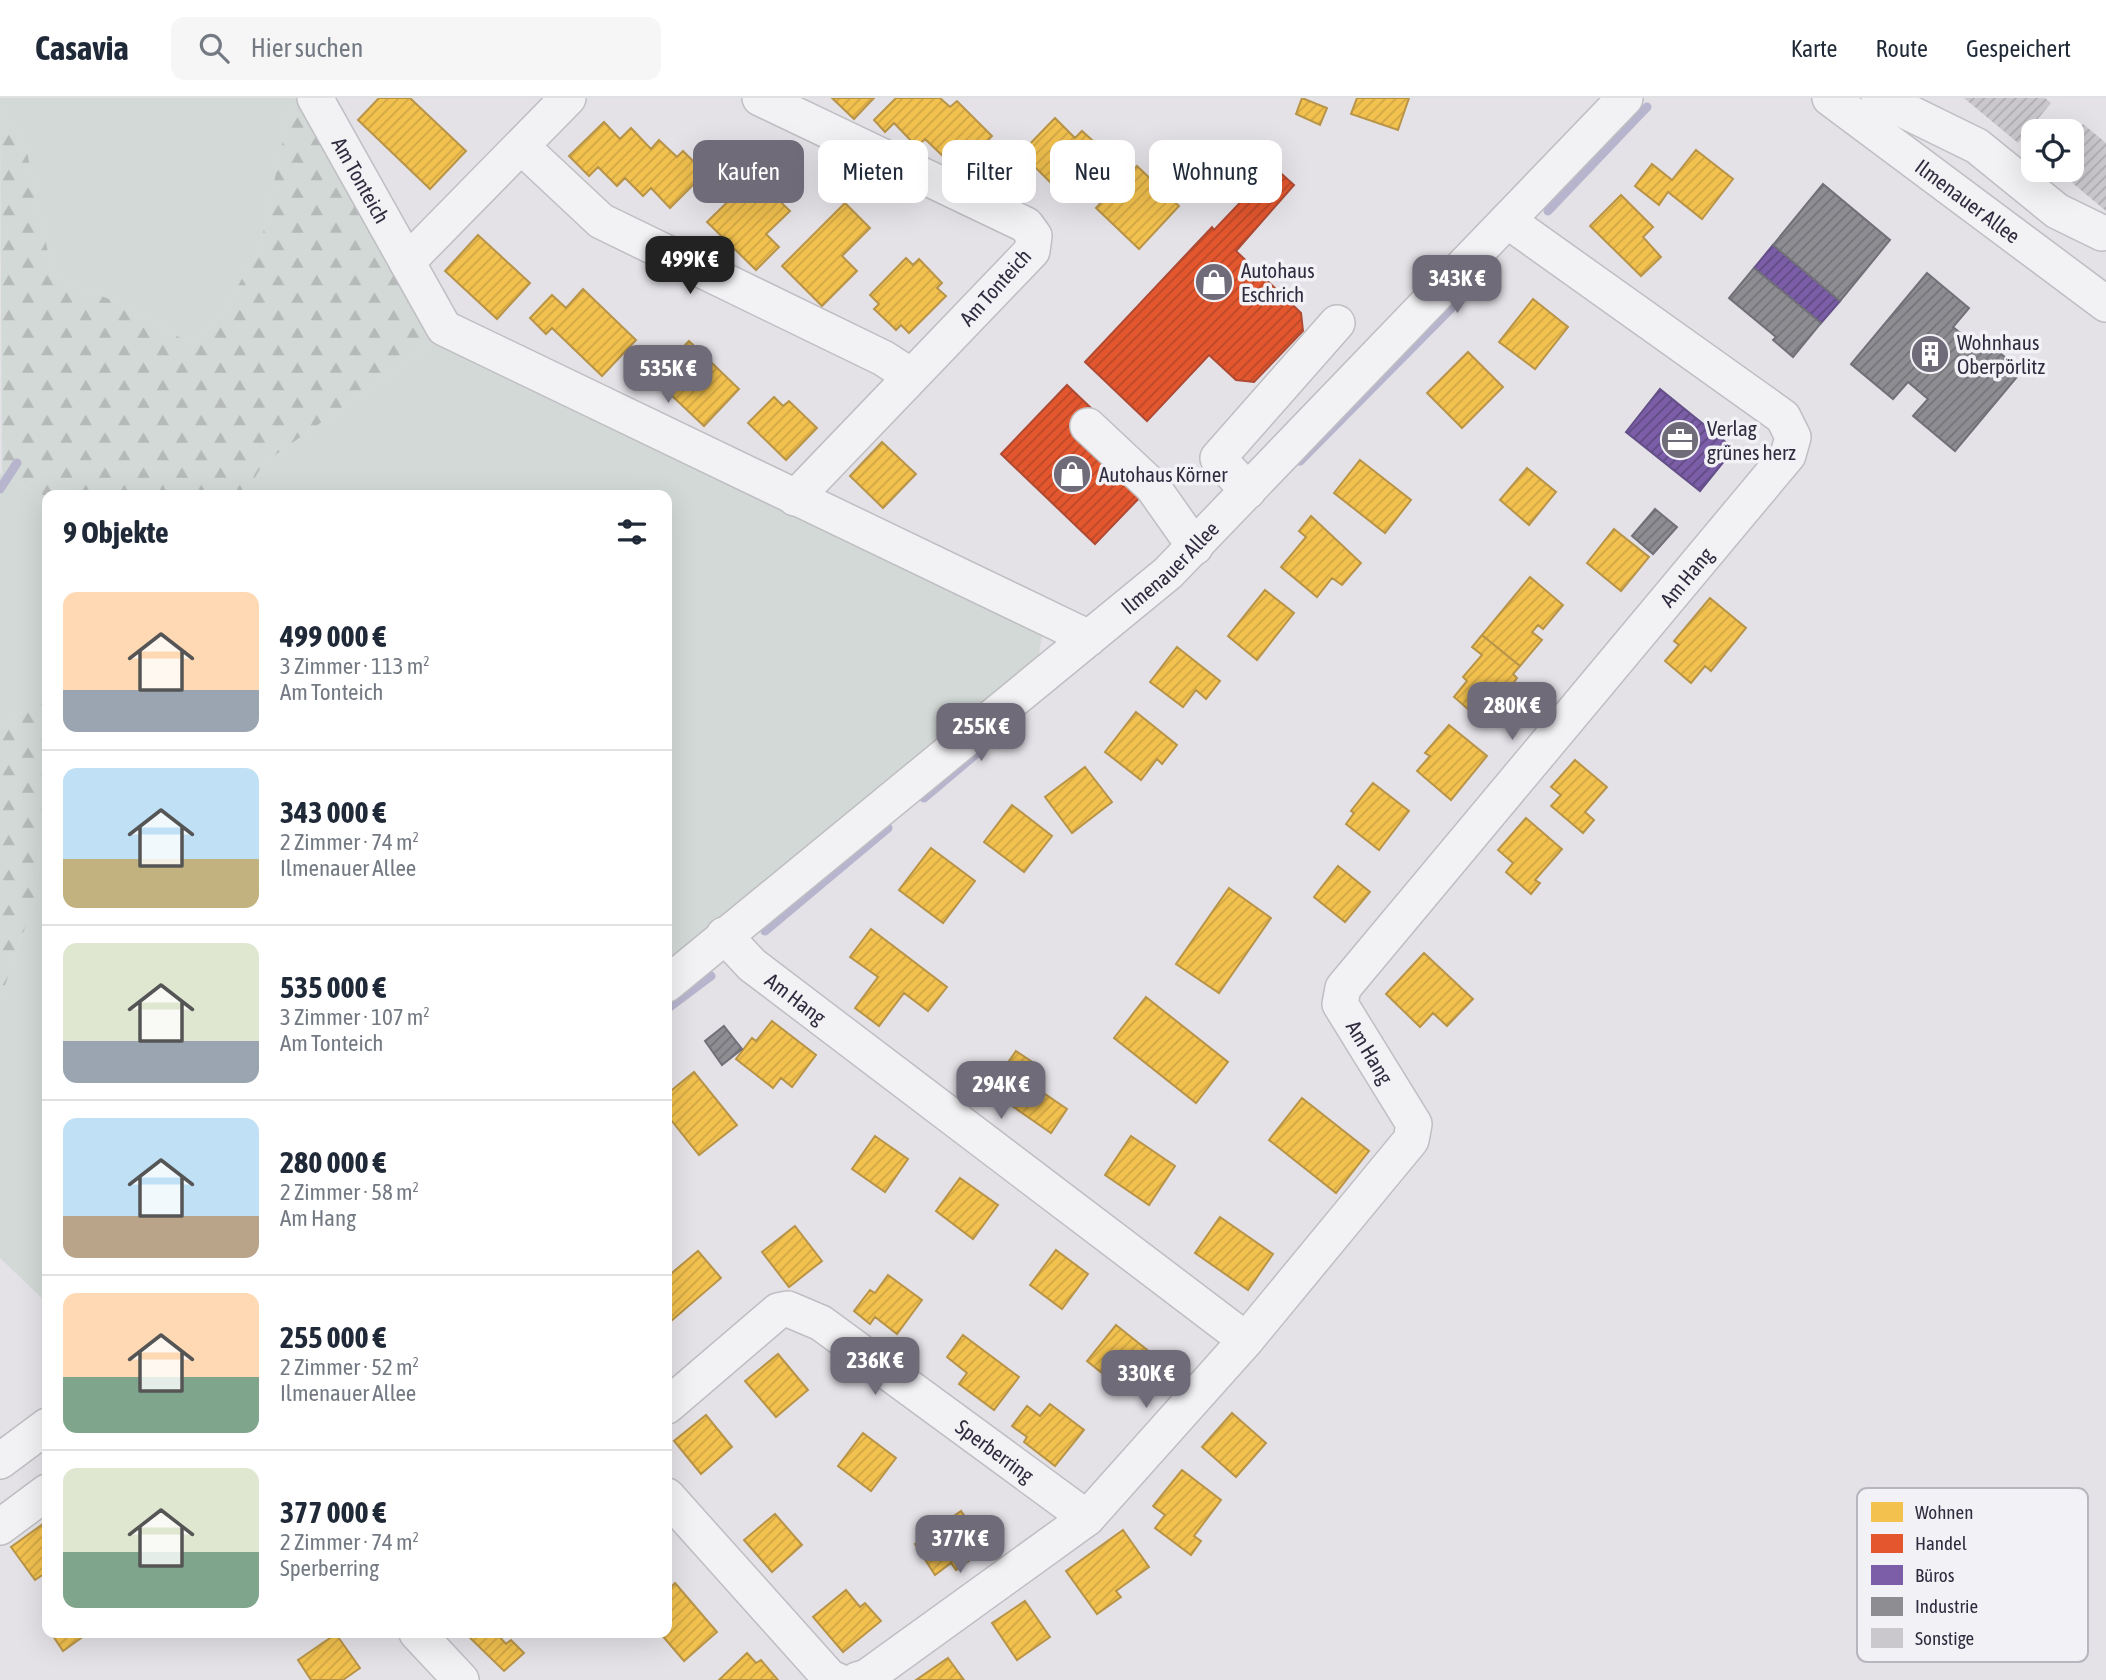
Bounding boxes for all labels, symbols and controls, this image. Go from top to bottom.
search box [171,17,661,80]
text: Casavia [35,29,129,67]
icon: search [195,29,233,67]
text: Hier suchen [251,33,363,63]
text: Karte [1791,35,1837,62]
text: Route [1875,35,1928,62]
text: Gespeichert [1966,35,2071,62]
map controls [2021,119,2084,182]
button: locate [2021,119,2084,182]
street label: Am Tonteich [327,133,395,227]
chip: Kaufen [693,140,804,203]
chip: Mieten [818,140,928,203]
chip: Filter [942,140,1036,203]
chip: Neu [1050,140,1135,203]
chip: Wohnung [1149,140,1282,203]
street label: Ilmenauer Allee [1911,154,2025,248]
pin: 499K € [633,236,747,296]
street label: Am Tonteich [954,244,1036,330]
text: 499K € [661,246,719,272]
pin: 343K € [1400,256,1514,315]
place label: Autohaus Eschrich [1241,258,1315,306]
shop icon: Autohaus Eschrich [1193,261,1235,303]
text: 343K € [1428,265,1486,291]
place label: Wohnhaus Oberpörlitz [1957,330,2045,378]
building icon: Wohnhaus Oberpörlitz [1909,333,1951,375]
pin: 535K € [611,345,725,405]
text: 535K € [639,355,697,381]
place label: Verlag grünes herz [1707,416,1796,464]
office icon: Verlag grünes herz [1659,419,1701,461]
shop icon: Autohaus Körner [1051,453,1093,495]
place label: Autohaus Körner [1099,462,1228,486]
icon: filters [613,513,651,551]
text: 9 Objekte [63,515,169,549]
street label: Ilmenauer Allee [1116,516,1223,619]
street label: Am Hang [1655,542,1718,611]
text: 499 000 € [280,619,386,653]
icon: home [119,620,203,704]
text: 3 Zimmer · 113 m² [280,653,430,679]
text: Am Tonteich [280,679,383,705]
pin: 280K € [1455,682,1569,742]
text: 280K € [1483,692,1541,718]
pin: 255K € [924,704,1038,763]
text: 255K € [952,713,1010,739]
text: 343 000 € [280,795,386,829]
icon: home [119,796,203,880]
text: 2 Zimmer · 74 m² [280,829,419,855]
text: Ilmenauer Allee [280,855,416,881]
street label: Am Hang [761,968,831,1029]
text: 535 000 € [280,970,386,1004]
icon: home [119,971,203,1055]
text: 3 Zimmer · 107 m² [280,1004,430,1030]
street label: Am Hang [1342,1016,1398,1088]
text: Am Tonteich [280,1030,383,1056]
pin: 294K € [944,1062,1058,1121]
text: 294K € [972,1071,1030,1097]
text: 280 000 € [280,1145,386,1179]
icon: home [119,1146,203,1230]
text: 2 Zimmer · 58 m² [280,1179,419,1205]
text: Am Hang [280,1205,356,1231]
text: 255 000 € [280,1320,386,1354]
icon: home [119,1321,203,1405]
pin: 236K € [818,1338,932,1397]
text: 236K € [846,1347,904,1373]
pin: 330K € [1089,1350,1203,1410]
text: 2 Zimmer · 52 m² [280,1354,419,1380]
text: 330K € [1117,1360,1175,1386]
text: Ilmenauer Allee [280,1380,416,1406]
street label: Sperberring [951,1414,1039,1487]
legend [1857,1488,2088,1662]
text: 377 000 € [280,1495,386,1529]
icon: home [119,1496,203,1580]
text: Wohnen [1915,1501,1973,1523]
pin: 377K € [903,1516,1017,1575]
text: 377K € [931,1525,989,1551]
text: 2 Zimmer · 74 m² [280,1529,419,1555]
text: Handel [1915,1532,1967,1554]
text: Sperberring [280,1555,379,1581]
text: Büros [1915,1564,1955,1586]
text: Industrie [1915,1595,1978,1617]
text: Sonstige [1915,1627,1974,1649]

